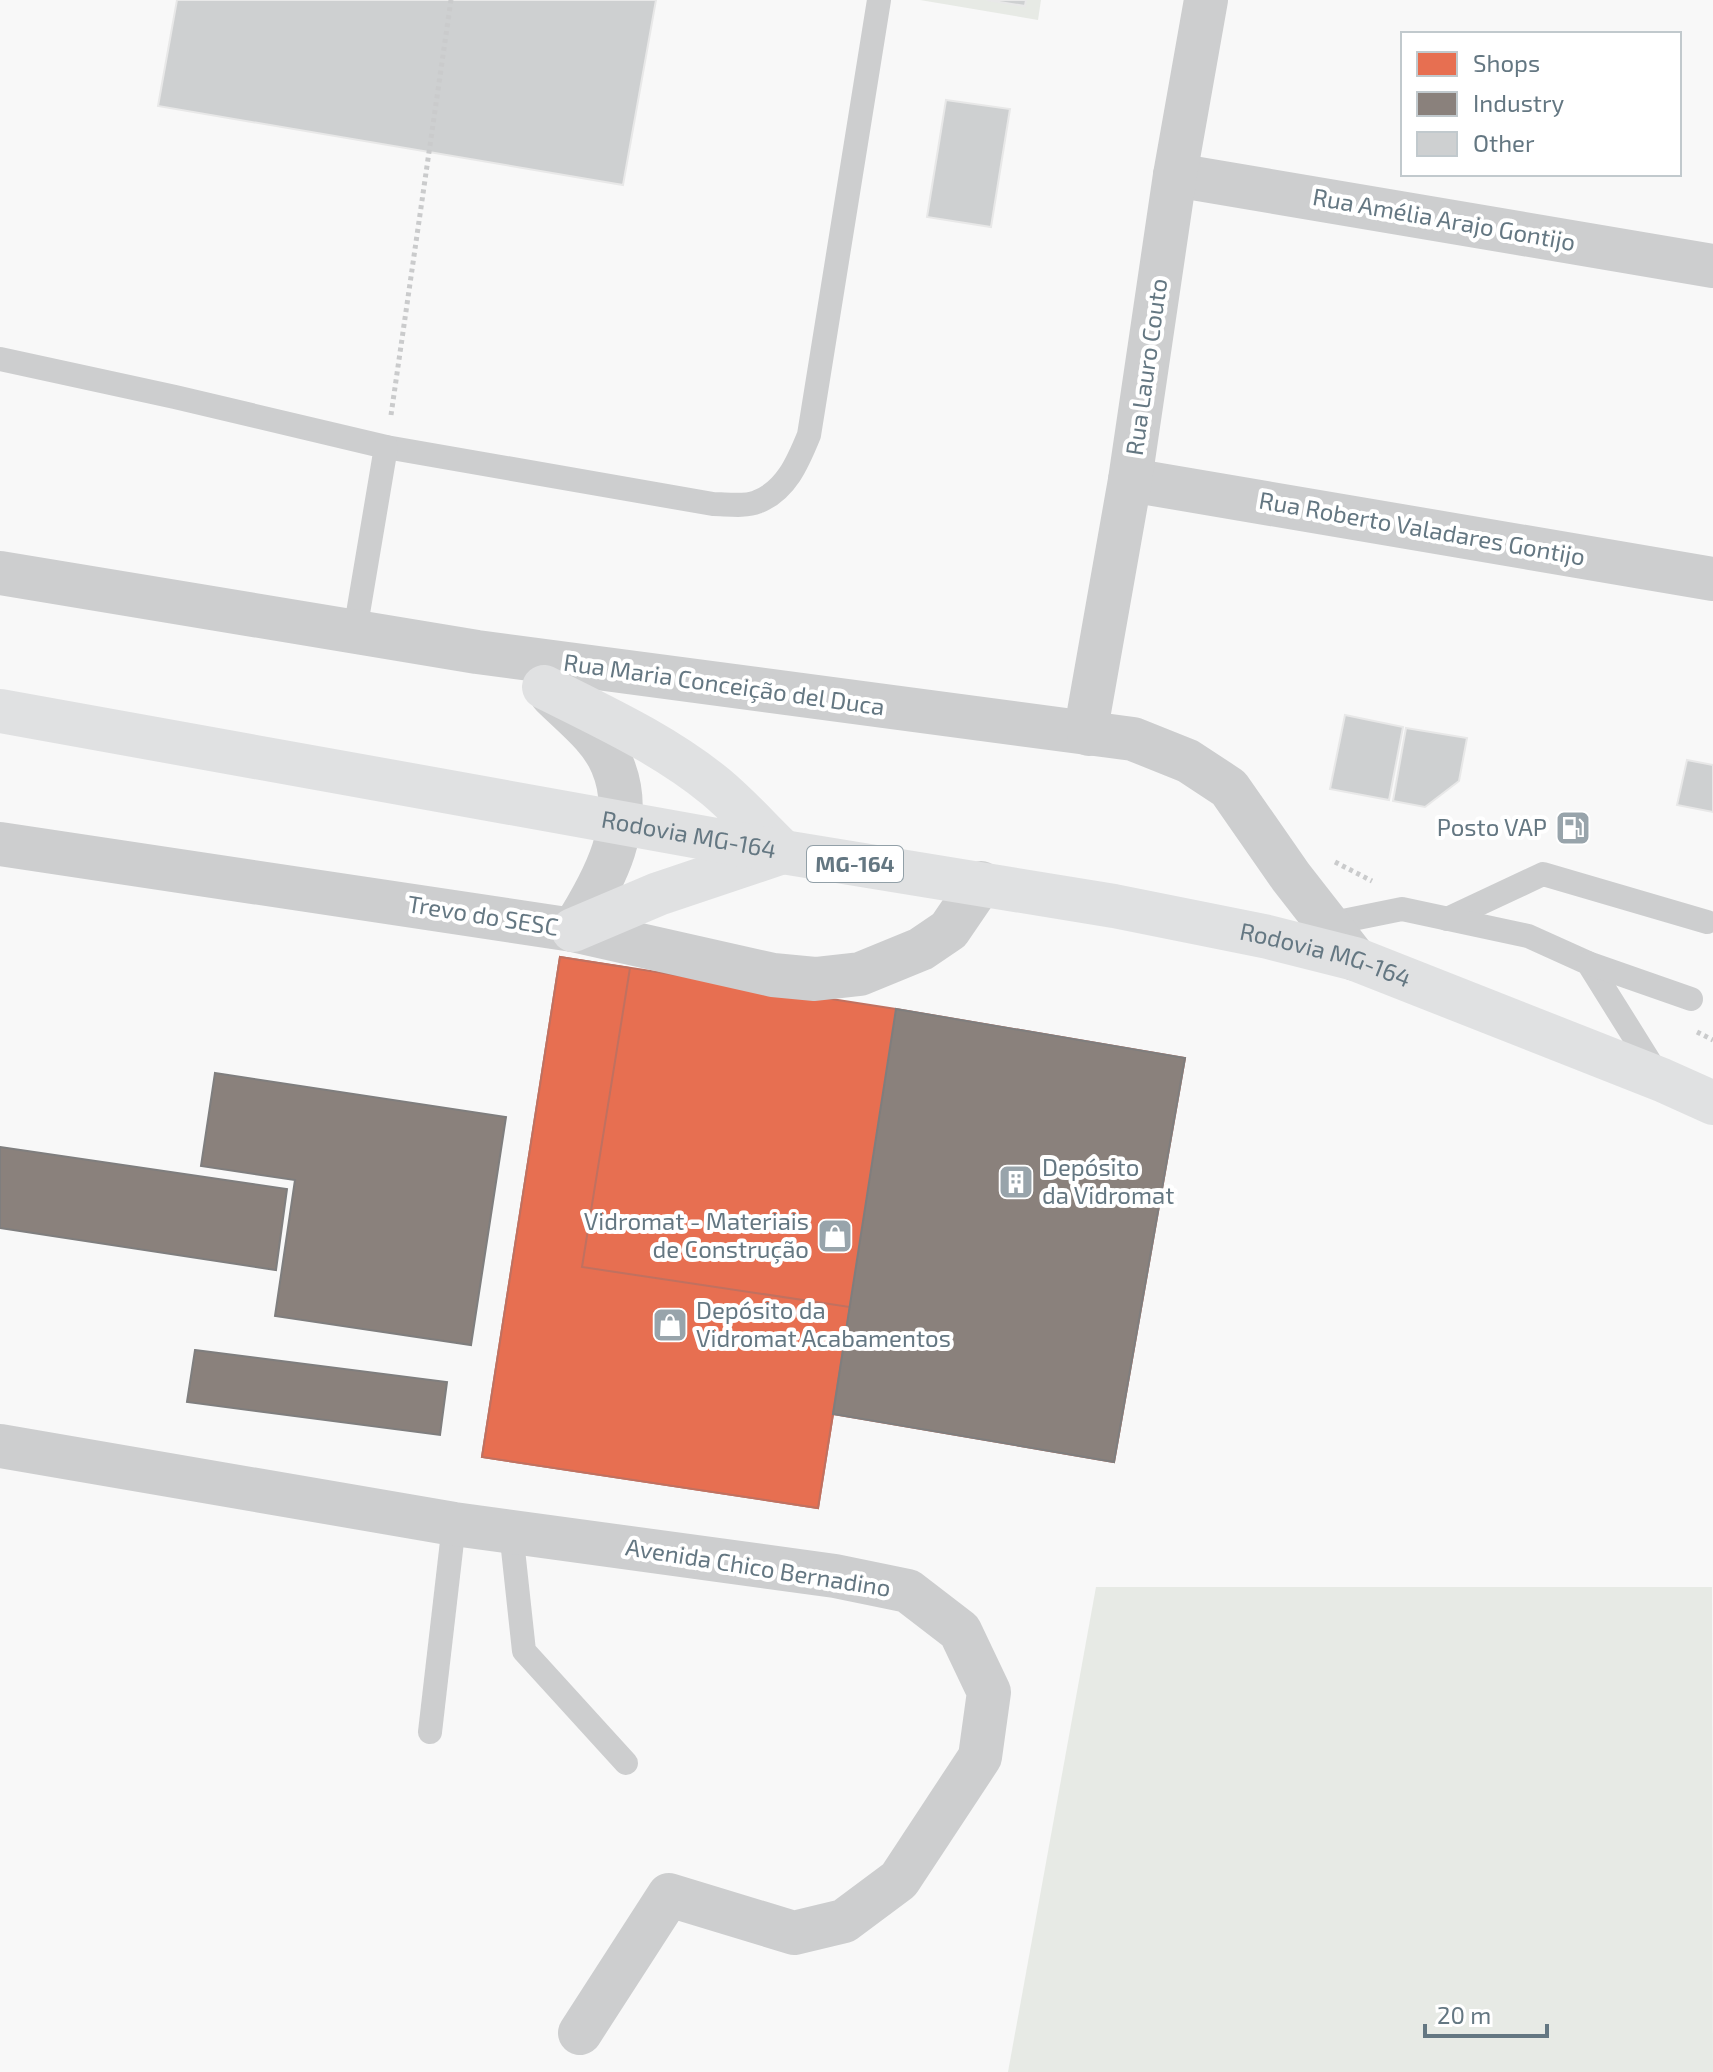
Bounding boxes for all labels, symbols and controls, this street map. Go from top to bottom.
legend [1401,32,1681,176]
text: Shops [1473,48,1540,77]
text: Industry [1473,88,1565,117]
text: Other [1473,128,1535,157]
street label: Rua Amélia Arajo Gontijo [1311,181,1578,256]
street label: Rua Lauro Couto [1119,276,1172,457]
street label: Rua Roberto Valadares Gontijo [1257,485,1588,571]
street label: Rua Maria Conceição del Duca [562,647,887,721]
street label: Rodovia MG-164 [599,804,779,864]
fuel station icon: Posto VAP [1554,809,1592,847]
place label: Posto VAP [1437,812,1547,841]
road number: MG-164 [807,846,903,882]
street label: Trevo do SESC [406,888,561,941]
street label: Rodovia MG-164 [1237,916,1416,993]
place label: Depósito da Vidromat [1042,1152,1174,1209]
building icon: Depósito da Vidromat [997,1163,1035,1201]
place label: Vidromat - Materiais de Construção [584,1206,809,1264]
shop icon: Vidromat - Materiais de Construção [816,1217,854,1255]
place label: Depósito da Vidromat Acabamentos [696,1295,951,1352]
shop icon: Depósito da Vidromat Acabamentos [651,1306,689,1344]
street label: Avenida Chico Bernadino [624,1531,893,1602]
scale bar [1425,1988,1547,2038]
text: 20 m [1437,2000,1491,2029]

